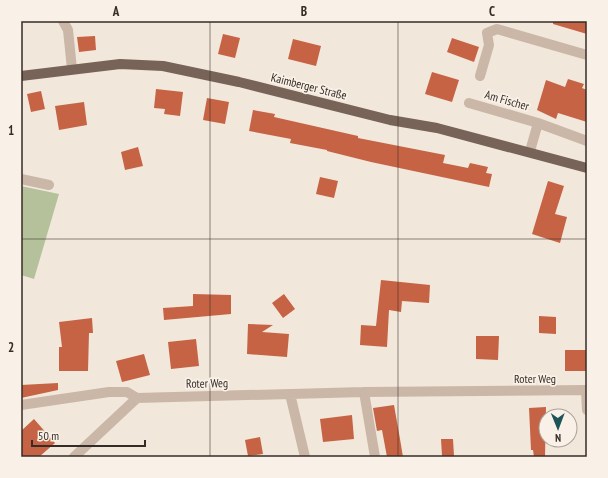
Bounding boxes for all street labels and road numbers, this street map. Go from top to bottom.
street label: Kaimberger Straße [270,69,349,103]
street label: Am Fischer [483,87,532,114]
street label: Roter Weg [514,371,556,386]
street label: Roter Weg [186,375,228,391]

